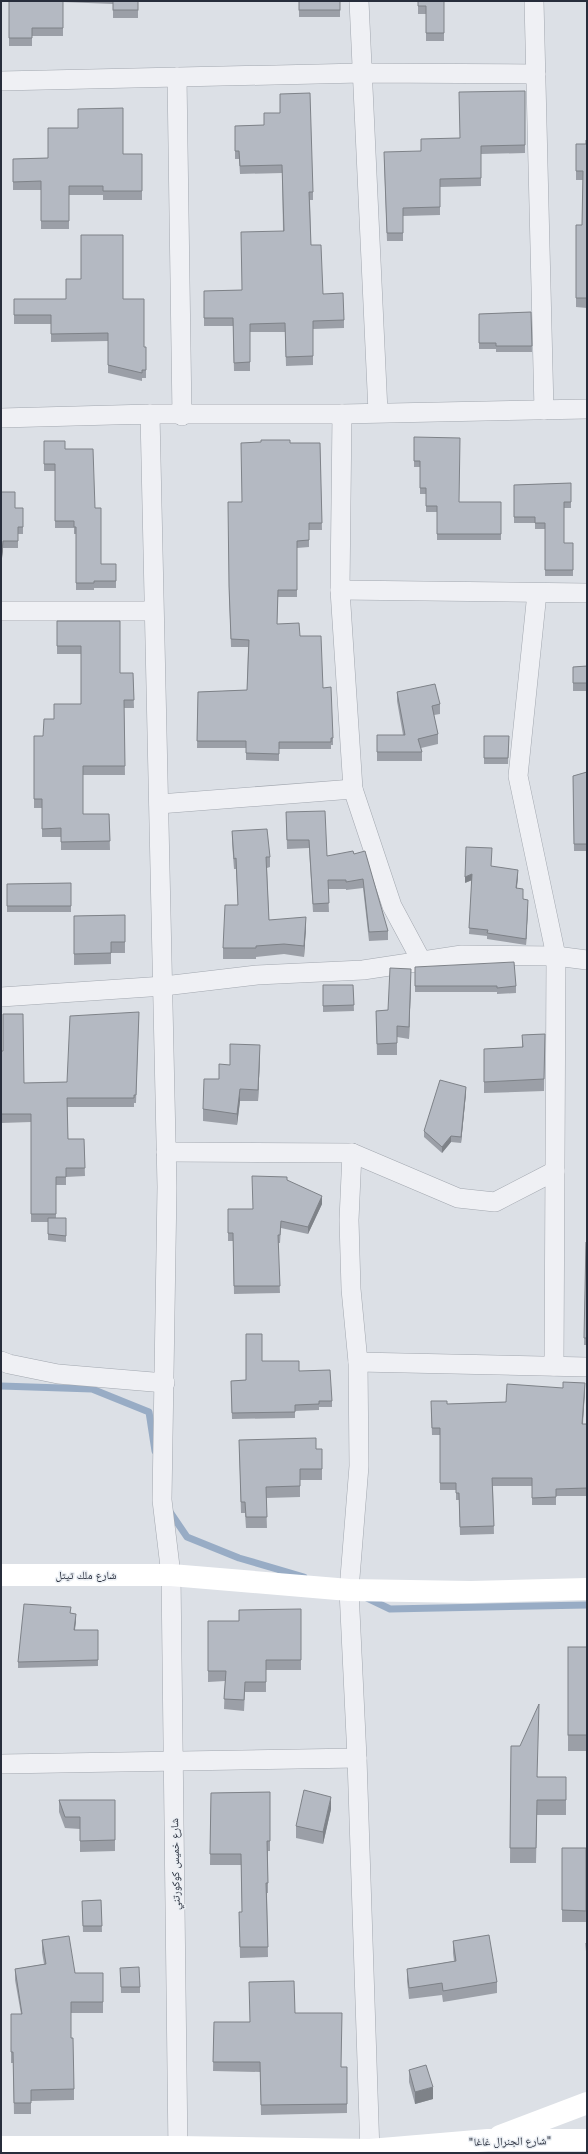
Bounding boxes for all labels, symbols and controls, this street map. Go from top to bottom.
street label: شارع ملك تيتل [55,1568,117,1582]
street label: شارع خميس كوكورتني [167,1818,185,1910]
street label: "شارع الجنرال غاغا" [468,2133,552,2149]

